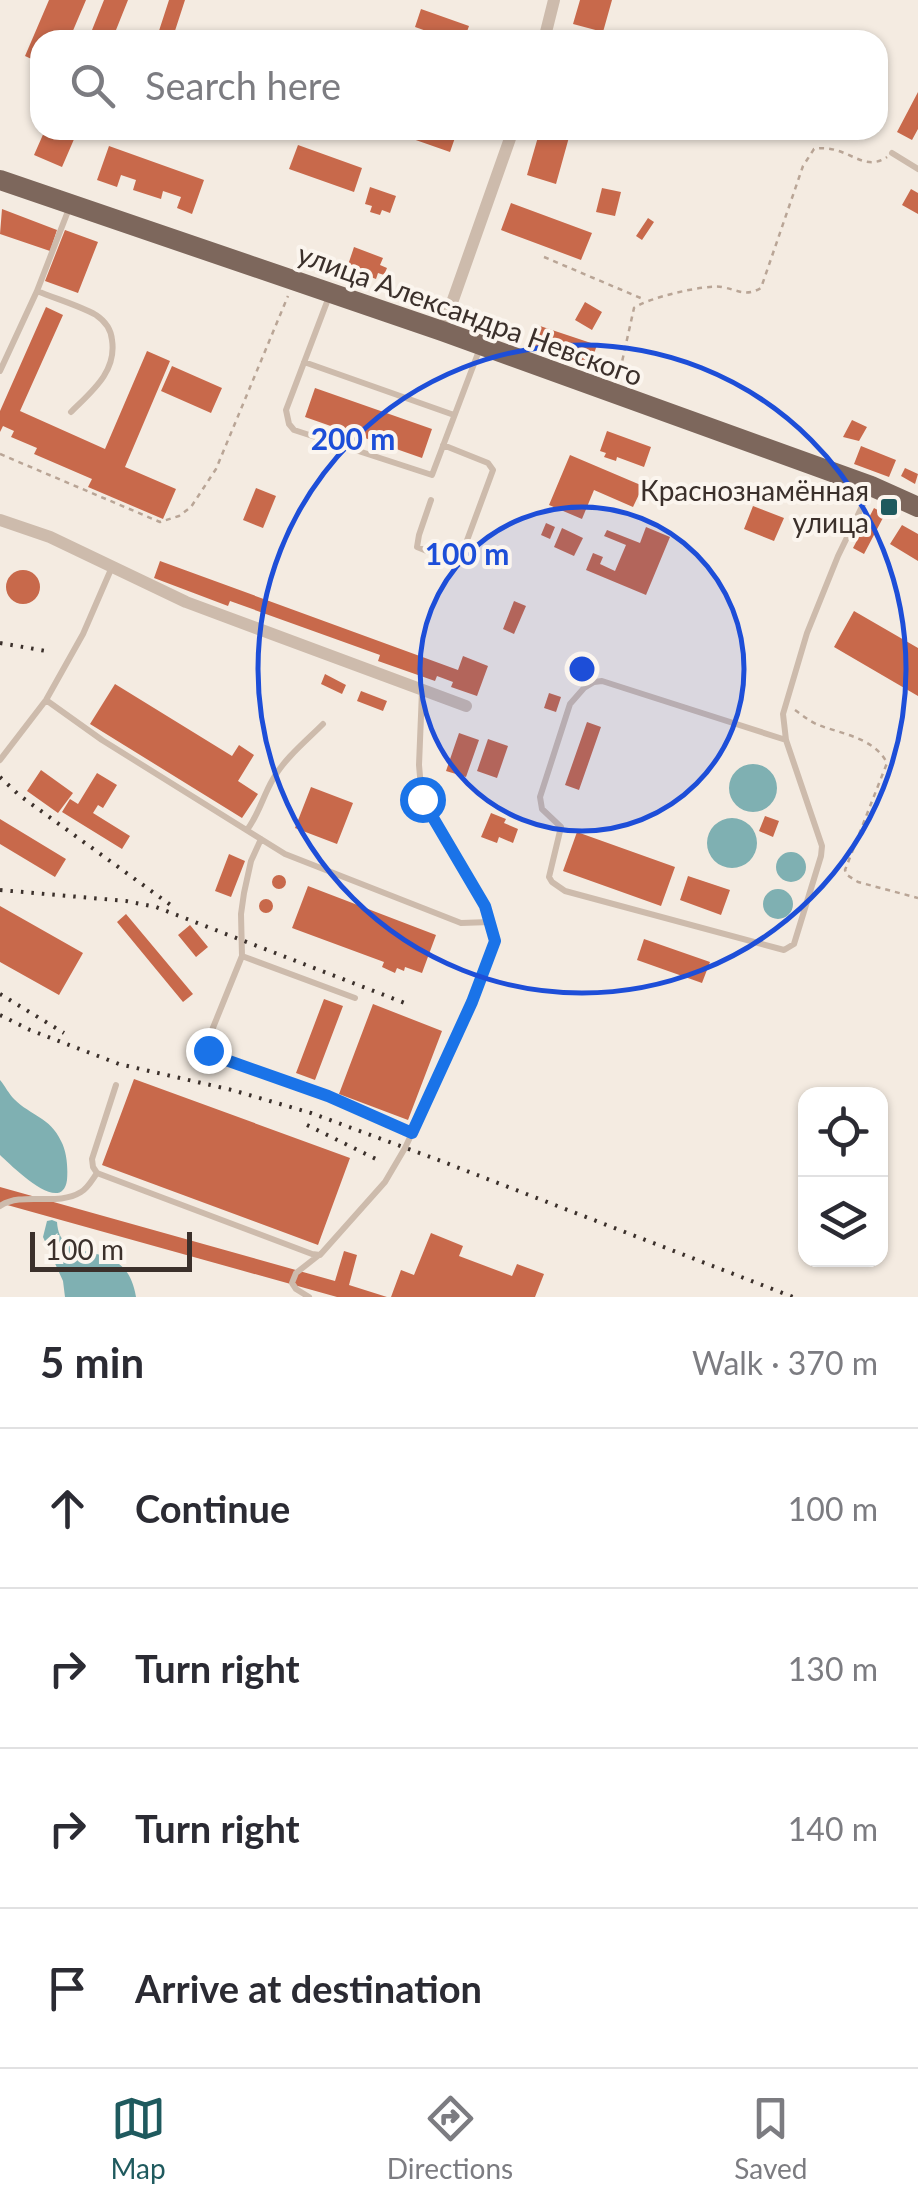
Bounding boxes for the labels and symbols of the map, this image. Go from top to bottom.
street label: улица Александра Невского [293,236,647,392]
text: 200 m [311,420,395,456]
place label: Краснознамённая улица [640,473,869,539]
marker: Краснознамённая улица [878,496,900,518]
text: 100 m [425,535,509,571]
centre of rings [564,651,600,687]
route start [400,777,446,823]
route end [186,1028,232,1074]
scale bar [30,1227,192,1272]

